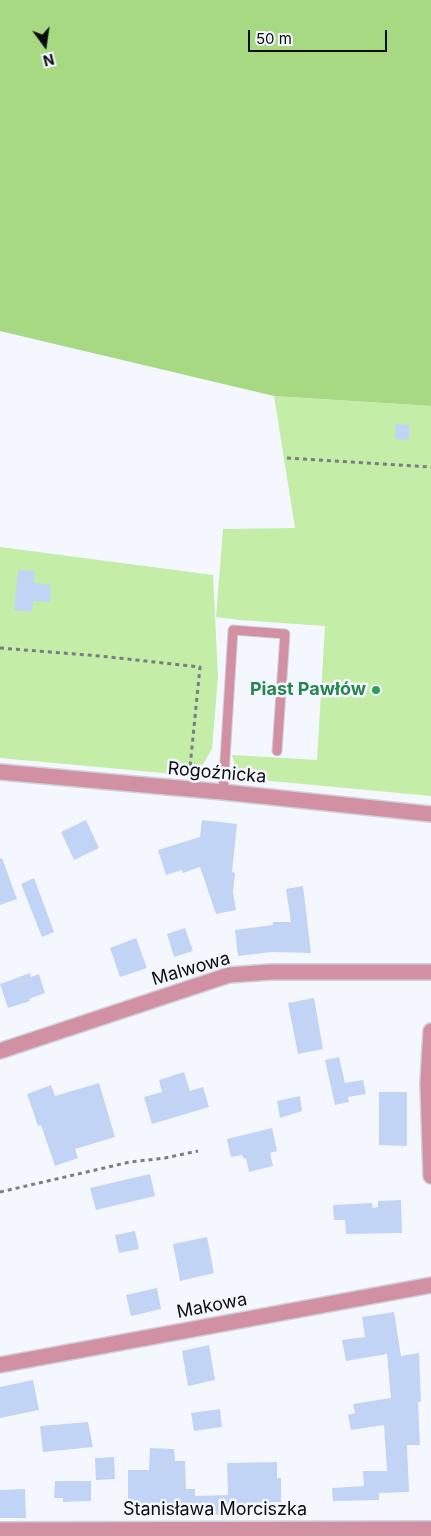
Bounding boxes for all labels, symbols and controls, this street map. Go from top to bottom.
north arrow [20,20,70,70]
scale bar [251,20,390,52]
text: 50 m [256,29,292,48]
text: N [42,50,56,70]
place label: Piast Pawłów [250,679,366,701]
marker: Piast Pawłów [370,684,382,696]
street label: Rogoźnicka [167,758,267,788]
street label: Malwowa [149,948,233,990]
street label: Makowa [175,1289,249,1323]
street label: Stanisława Morciszka [123,1499,307,1521]

